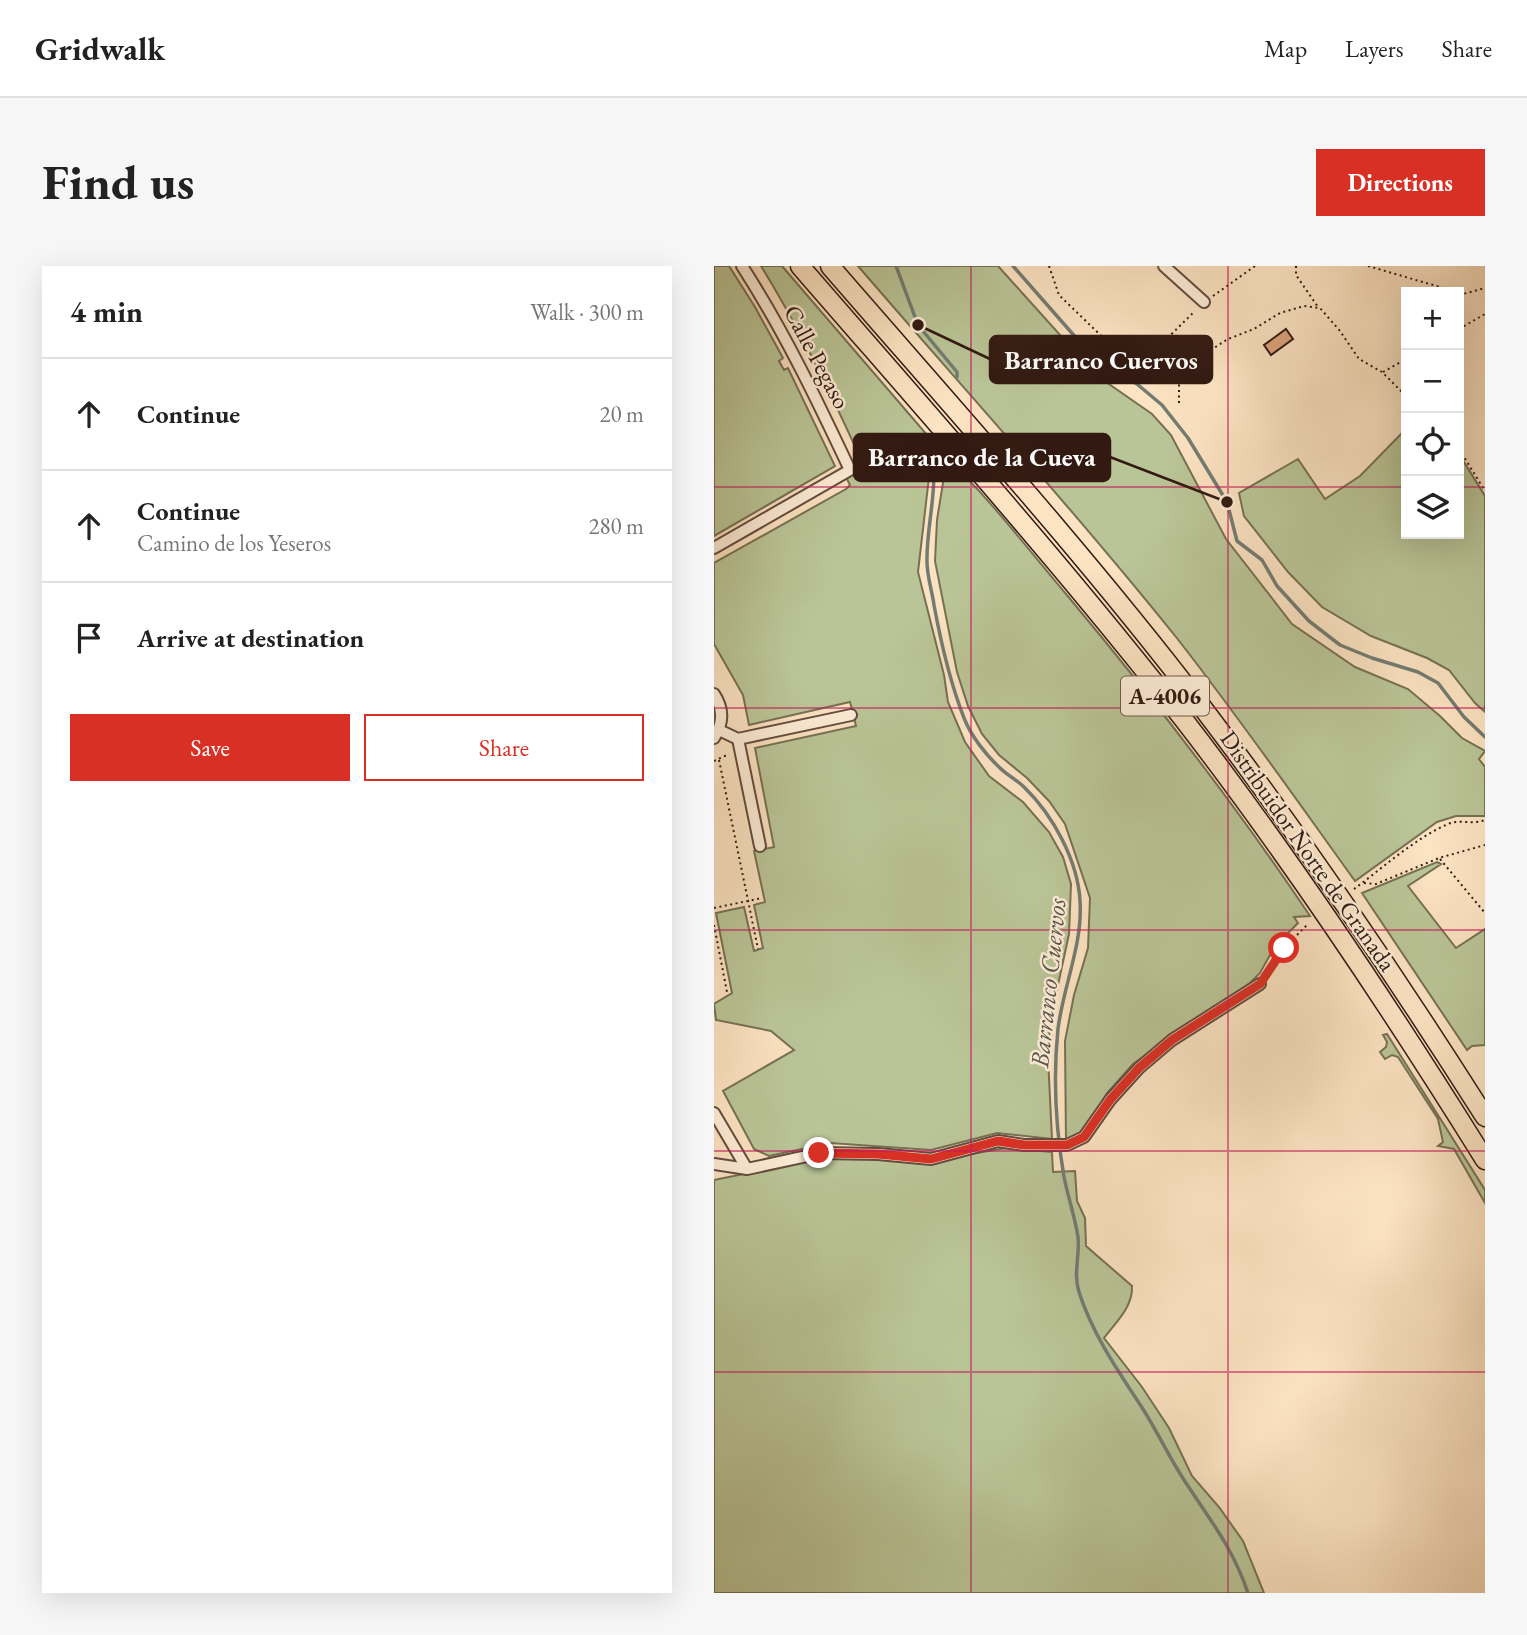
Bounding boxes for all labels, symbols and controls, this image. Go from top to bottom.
text: Gridwalk [35,27,165,70]
text: Map [1264,33,1307,64]
text: Layers [1345,33,1404,64]
text: Share [1442,33,1492,64]
button: Directions [1316,149,1485,216]
text: Find us [42,150,194,214]
map controls [1401,287,1464,539]
button: + [1401,287,1464,350]
text: 4 min [70,292,143,331]
text: Walk · 300 m [530,297,644,327]
street label: Calle Pegaso [777,299,858,414]
callout: Barranco Cuervos [990,336,1212,383]
text: Barranco Cuervos [1004,343,1198,377]
button: − [1401,350,1464,413]
icon: ahead [70,395,108,433]
text: Continue [137,397,240,431]
text: 20 m [599,399,644,429]
button: locate [1401,413,1464,476]
callout: Barranco de la Cueva [854,434,1110,481]
text: Barranco de la Cueva [868,440,1096,474]
button: layers [1401,476,1464,539]
text: Continue [137,494,240,528]
icon: ahead [70,507,108,545]
text: 280 m [588,511,644,541]
text: Camino de los Yeseros [137,528,331,558]
icon: arrive [70,619,108,657]
text: Arrive at destination [137,621,364,655]
road number: A-4006 [1121,676,1209,716]
button: Save [70,714,350,781]
button: Share [364,714,644,781]
street label: Distribuidor Norte de Granada [1213,724,1404,977]
water label: Barranco Cuervos [1022,896,1074,1070]
route start [1268,932,1299,963]
route end [803,1137,834,1168]

